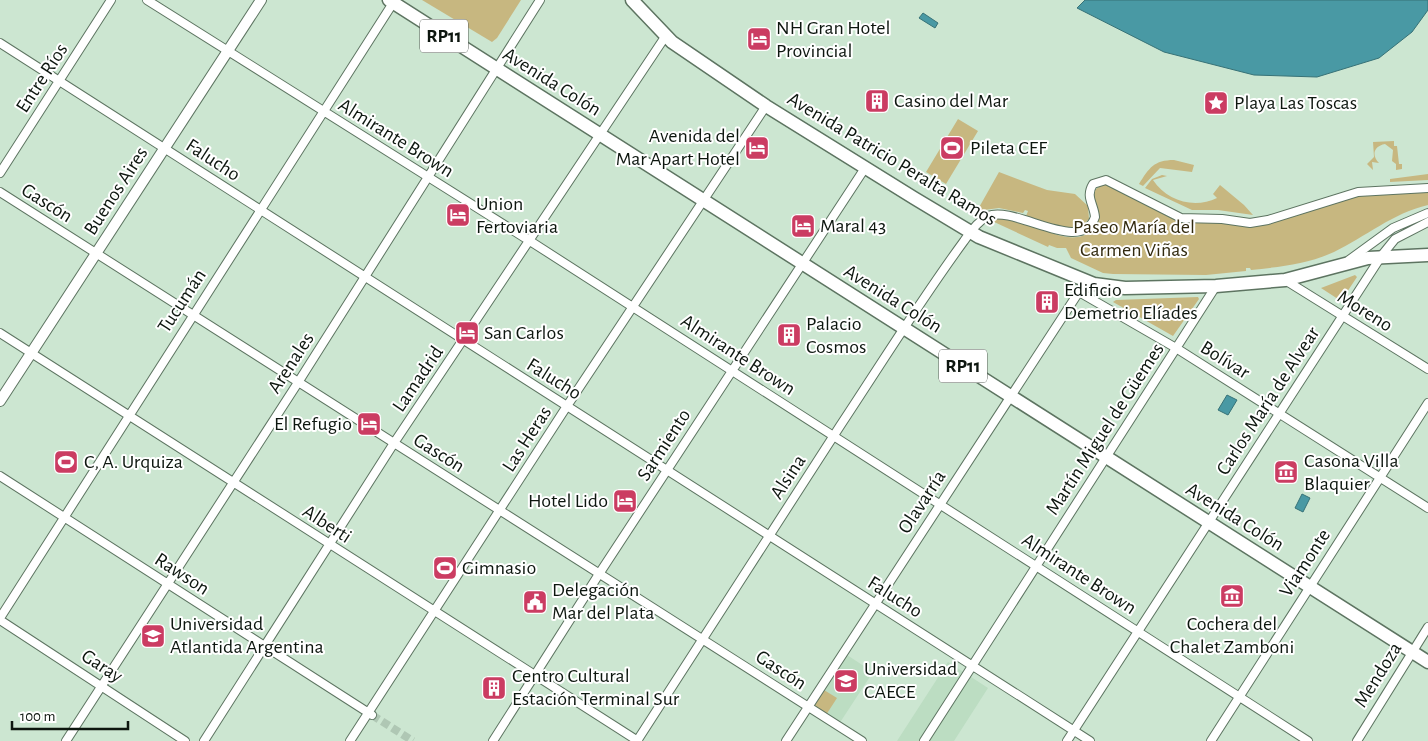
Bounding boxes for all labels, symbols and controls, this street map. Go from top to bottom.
place label: NH Gran Hotel Provincial [776,18,891,61]
road number: RP11 [420,20,468,52]
hotel icon: NH Gran Hotel Provincial [746,26,772,52]
street label: Entre Ríos [12,40,72,116]
street label: Avenida Colón [499,44,605,120]
building icon: Casino del Mar [864,88,890,114]
street label: Avenida Patricio Peralta Ramos [784,89,1000,229]
place icon: Playa Las Toscas [1203,90,1229,116]
place label: Casino del Mar [894,91,1009,111]
place label: Playa Las Toscas [1234,93,1357,113]
street label: Almirante Brown [335,95,457,181]
place label: Avenida del Mar Apart Hotel [616,126,740,169]
street label: Falucho [182,135,244,185]
hotel icon: Avenida del Mar Apart Hotel [744,135,770,161]
sports icon: Pileta CEF [939,135,965,161]
place label: Pileta CEF [970,138,1047,158]
street label: Buenos Aires [80,143,152,239]
street label: Gascón [18,180,76,226]
place label: Union Fertoviaria [476,194,558,237]
hotel icon: Union Fertoviaria [445,202,471,228]
hotel icon: Maral 43 [790,213,816,239]
place label: Maral 43 [820,216,886,236]
park label: Paseo María del Carmen Viñas [1073,217,1195,260]
street label: Avenida Colón [840,261,946,337]
street label: Tucumán [154,266,210,336]
place label: Edificio Demetrio Elíades [1064,280,1198,323]
street label: Moreno [1334,286,1396,336]
building icon: Edificio Demetrio Elíades [1034,289,1060,315]
street label: Almirante Brown [677,311,799,399]
place label: Palacio Cosmos [806,314,866,357]
hotel icon: San Carlos [454,320,480,346]
building icon: Palacio Cosmos [776,322,802,348]
place label: San Carlos [484,323,564,343]
street label: Carlos María de Alvear [1213,323,1324,479]
street label: Arenales [264,329,318,397]
street label: Bolívar [1197,337,1254,383]
street label: Martín Miguel de Güemes [1042,340,1168,518]
street label: Lamadrid [389,342,447,416]
road number: RP11 [939,350,987,382]
street label: Falucho [523,355,585,403]
street label: Las Heras [499,403,555,475]
street label: Sarmiento [634,406,694,484]
hotel icon: El Refugio [356,411,382,437]
place label: El Refugio [274,414,352,434]
street label: Gascón [410,430,468,476]
sports icon: C, A. Urquiza [53,449,79,475]
street label: Alsina [766,451,810,503]
place label: Casona Villa Blaquier [1304,451,1399,494]
place label: C, A. Urquiza [84,452,183,472]
museum icon: Casona Villa Blaquier [1273,459,1299,485]
street label: Olavarría [894,467,950,537]
street label: Avenida Colón [1182,479,1288,555]
hotel icon: Hotel Lido [612,488,638,514]
place label: Hotel Lido [528,491,608,511]
street label: Alberti [299,501,355,547]
street label: Viamonte [1276,526,1334,600]
street label: Almirante Brown [1018,530,1140,618]
street label: Rawson [151,549,213,599]
sports icon: Gimnasio [432,555,458,581]
place label: Gimnasio [462,558,536,578]
street label: Falucho [864,573,926,621]
place label: Delegación Mar del Plata [552,580,654,623]
museum icon: Cochera del Chalet Zamboni [1219,583,1245,609]
public building icon: Delegación Mar del Plata [522,589,548,615]
place label: Universidad Atlantida Argentina [170,614,324,657]
place label: Cochera del Chalet Zamboni [1170,614,1294,657]
school or university icon: Universidad Atlantida Argentina [140,623,166,649]
street label: Mendoza [1350,639,1406,711]
street label: Garay [78,645,127,687]
street label: Gascón [752,646,810,694]
place label: Universidad CAECE [864,659,957,702]
place label: Centro Cultural Estación Terminal Sur [512,666,680,709]
school or university icon: Universidad CAECE [833,668,859,694]
building icon: Centro Cultural Estación Terminal Sur [481,675,507,701]
scale bar [12,698,129,730]
text: 100 m [20,709,55,724]

